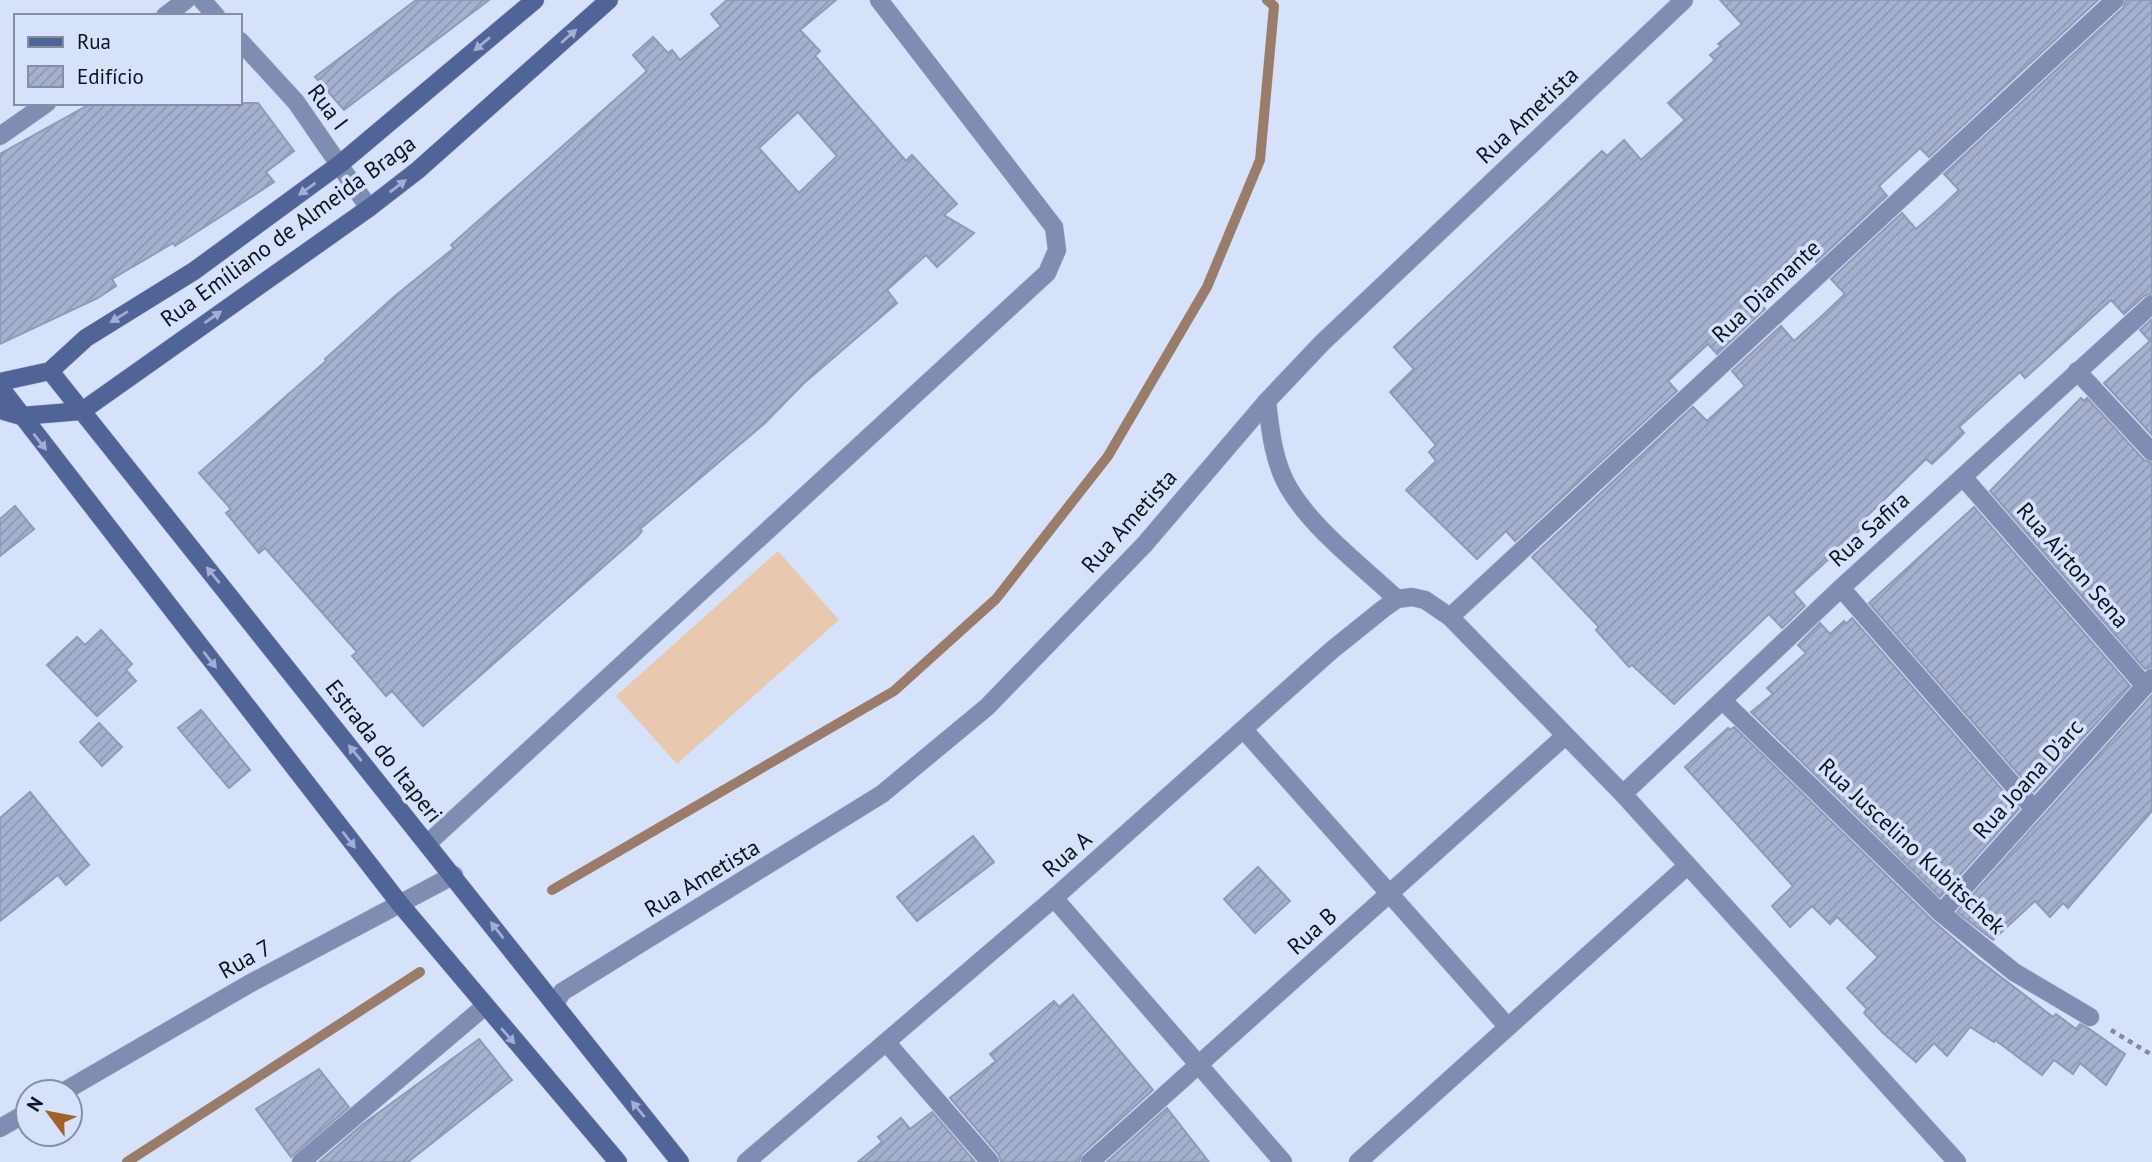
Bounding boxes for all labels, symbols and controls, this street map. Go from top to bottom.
legend [14,14,242,105]
text: Rua [77,28,111,55]
one-way arrow [560,28,578,44]
one-way arrow [474,36,491,51]
street label: Rua Ametista [1469,60,1584,169]
text: Edifício [77,63,144,90]
street label: Rua I [302,78,355,135]
street label: Rua Emíliano de Almeida Braga [154,128,421,333]
one-way arrow [389,179,407,193]
one-way arrow [298,181,316,195]
street label: Rua Diamante [1705,233,1826,348]
one-way arrow [204,310,222,324]
one-way arrow [110,311,129,324]
one-way arrow [33,432,48,450]
street label: Rua Ametista [1075,463,1183,578]
street label: Rua Safira [1822,485,1915,572]
street label: Rua Airton Sena [2011,496,2136,634]
one-way arrow [205,566,220,584]
one-way arrow [202,651,217,669]
street label: Estrada do Itaperi [319,673,449,828]
street label: Rua Joana D'arc [1966,713,2089,845]
one-way arrow [347,744,362,762]
street label: Rua Juscelino Kubitschek [1813,751,2012,940]
street label: Rua A [1036,824,1098,883]
one-way arrow [342,831,356,849]
street label: Rua Ametista [639,832,765,923]
street label: Rua B [1281,901,1342,960]
one-way arrow [489,922,504,940]
street label: Rua 7 [213,932,276,985]
one-way arrow [500,1027,515,1044]
north arrow [14,1078,84,1148]
text: N [21,1092,48,1116]
one-way arrow [631,1100,646,1117]

